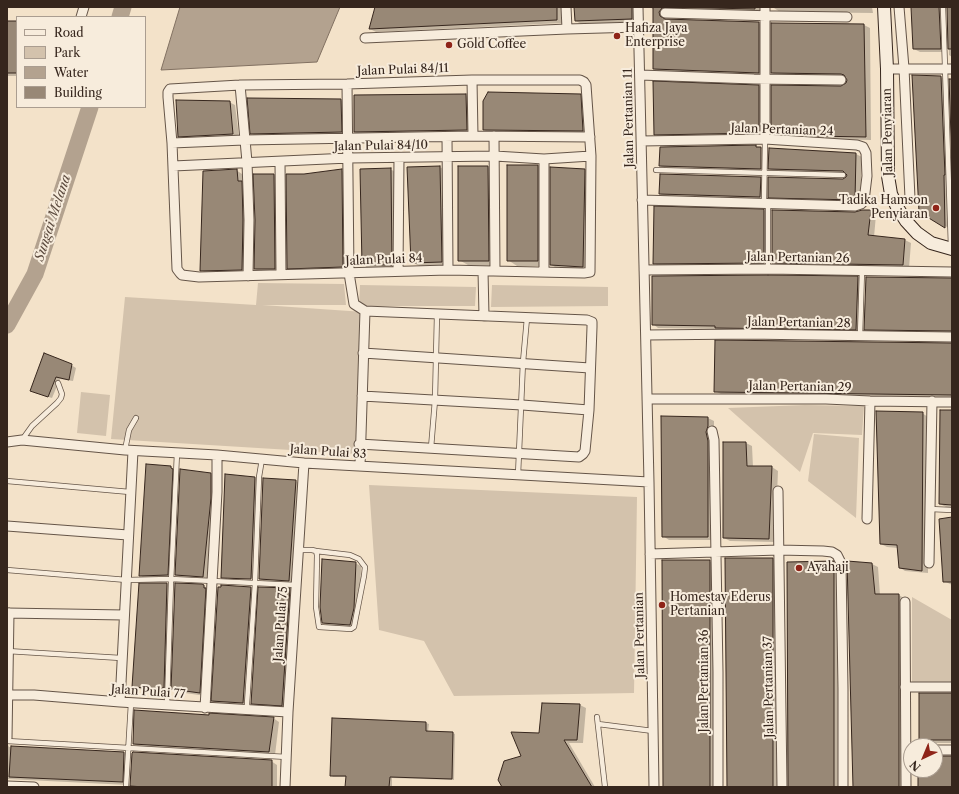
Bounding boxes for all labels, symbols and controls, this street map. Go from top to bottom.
legend [16,16,146,108]
place label: Hafiza Jaya Enterprise [625,22,688,50]
text: Road [54,25,84,40]
marker: Hafiza Jaya Enterprise [612,31,622,41]
place label: Gold Coffee [457,38,526,52]
marker: Gold Coffee [444,40,454,50]
text: Park [54,45,80,60]
street label: Jalan Pulai 84/11 [357,61,449,79]
text: Water [54,65,88,80]
street label: Jalan Pertanian 11 [621,68,637,168]
text: Building [54,85,102,100]
street label: Jalan Penyiaran [880,88,896,176]
street label: Jalan Pertanian 24 [730,121,834,139]
street label: Jalan Pulai 84/10 [334,138,428,154]
water label: Sungai Melana [32,173,74,263]
place label: Tadika Hamson Penyiaran [839,194,928,222]
marker: Tadika Hamson Penyiaran [931,203,941,213]
street label: Jalan Pertanian 26 [746,250,850,266]
street label: Jalan Pulai 84 [345,251,423,269]
street label: Jalan Pertanian 28 [747,315,851,331]
street label: Jalan Pertanian 29 [748,379,852,395]
street label: Jalan Pulai 83 [289,442,367,462]
place label: Ayahaji [807,561,849,575]
marker: Ayahaji [794,563,804,573]
street label: Jalan Pulai 75 [271,586,291,662]
place label: Homestay Ederus Pertanian [670,591,771,619]
street label: Jalan Pertanian [632,592,648,678]
marker: Homestay Ederus Pertanian [657,600,667,610]
street label: Jalan Pertanian 36 [698,630,712,732]
street label: Jalan Pertanian 37 [761,636,777,738]
street label: Jalan Pulai 77 [110,682,186,702]
north arrow [903,738,943,778]
text: N [907,758,924,774]

